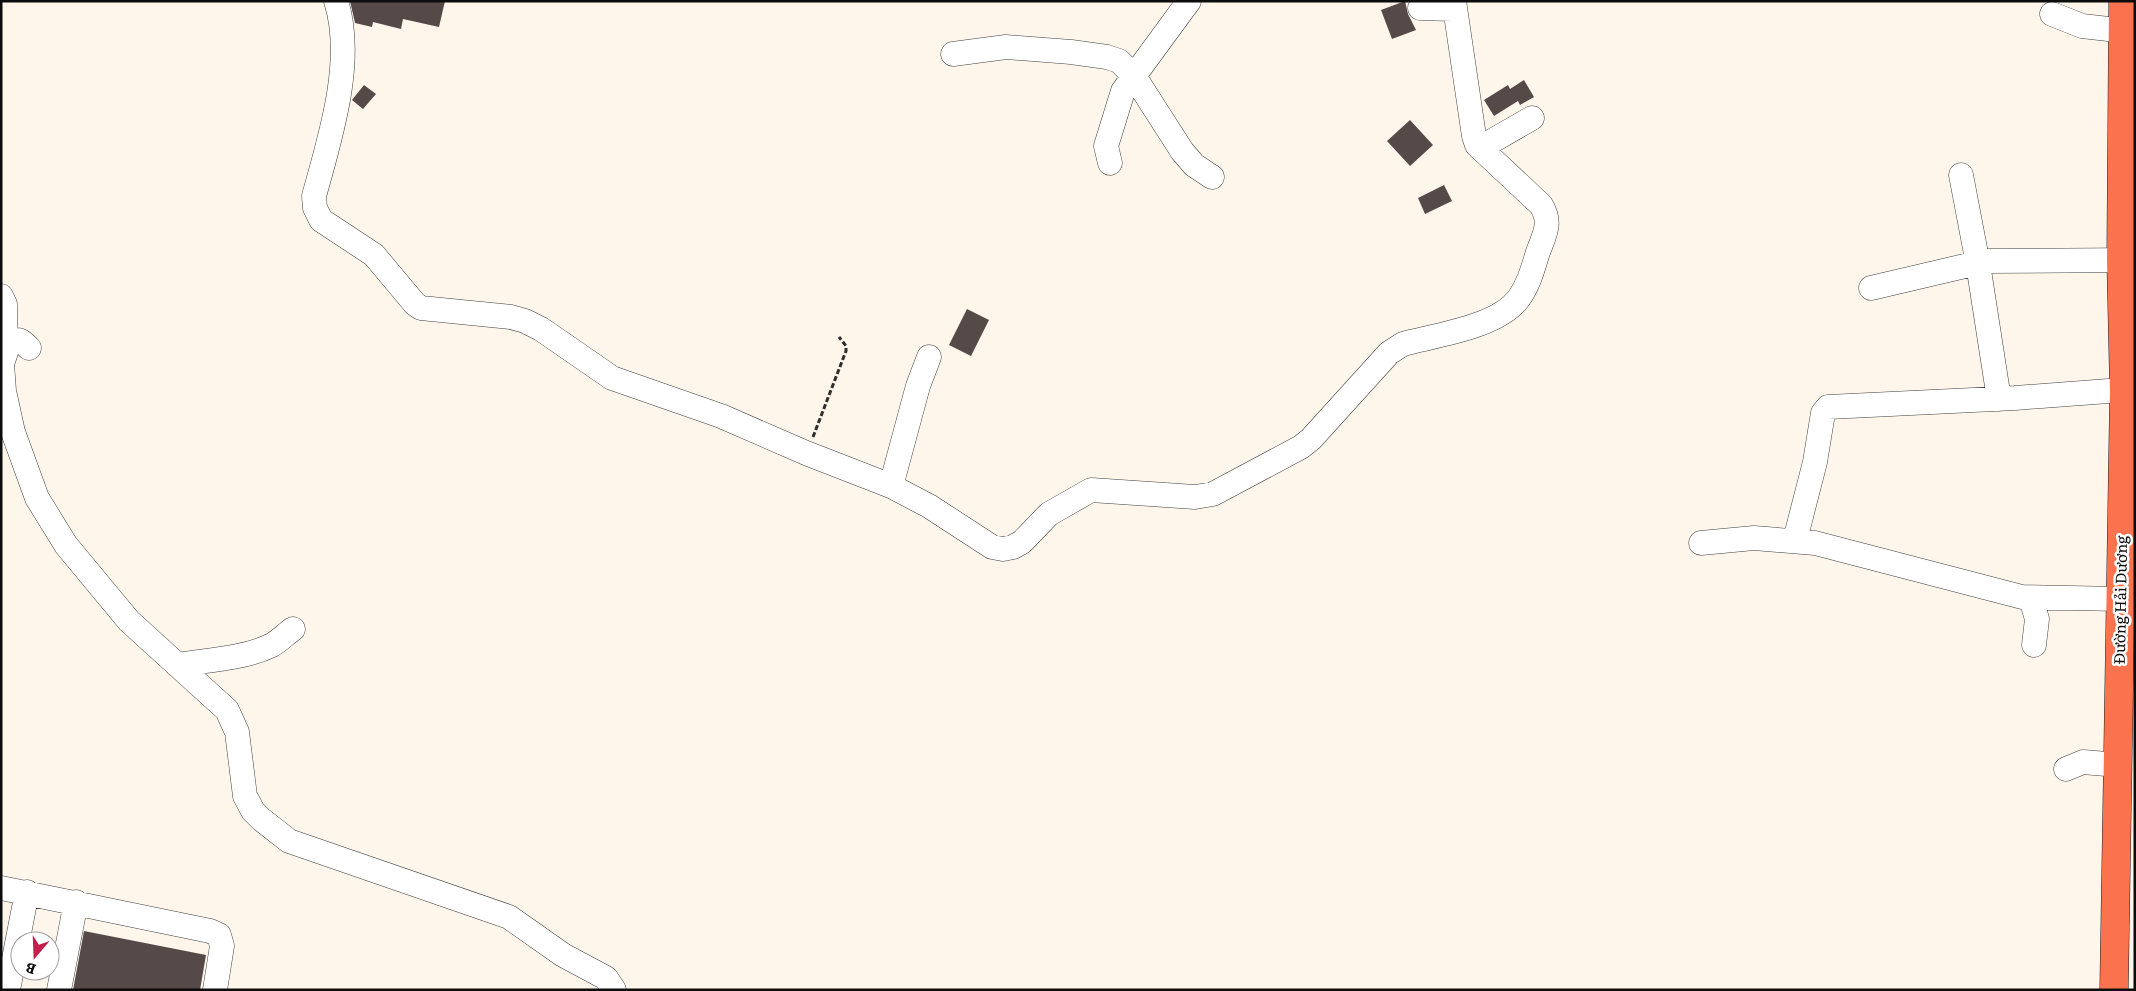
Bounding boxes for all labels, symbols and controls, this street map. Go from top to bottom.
street label: Đường Hải Dương [2107,535,2132,665]
north arrow [10,931,60,981]
text: B [22,958,38,980]

